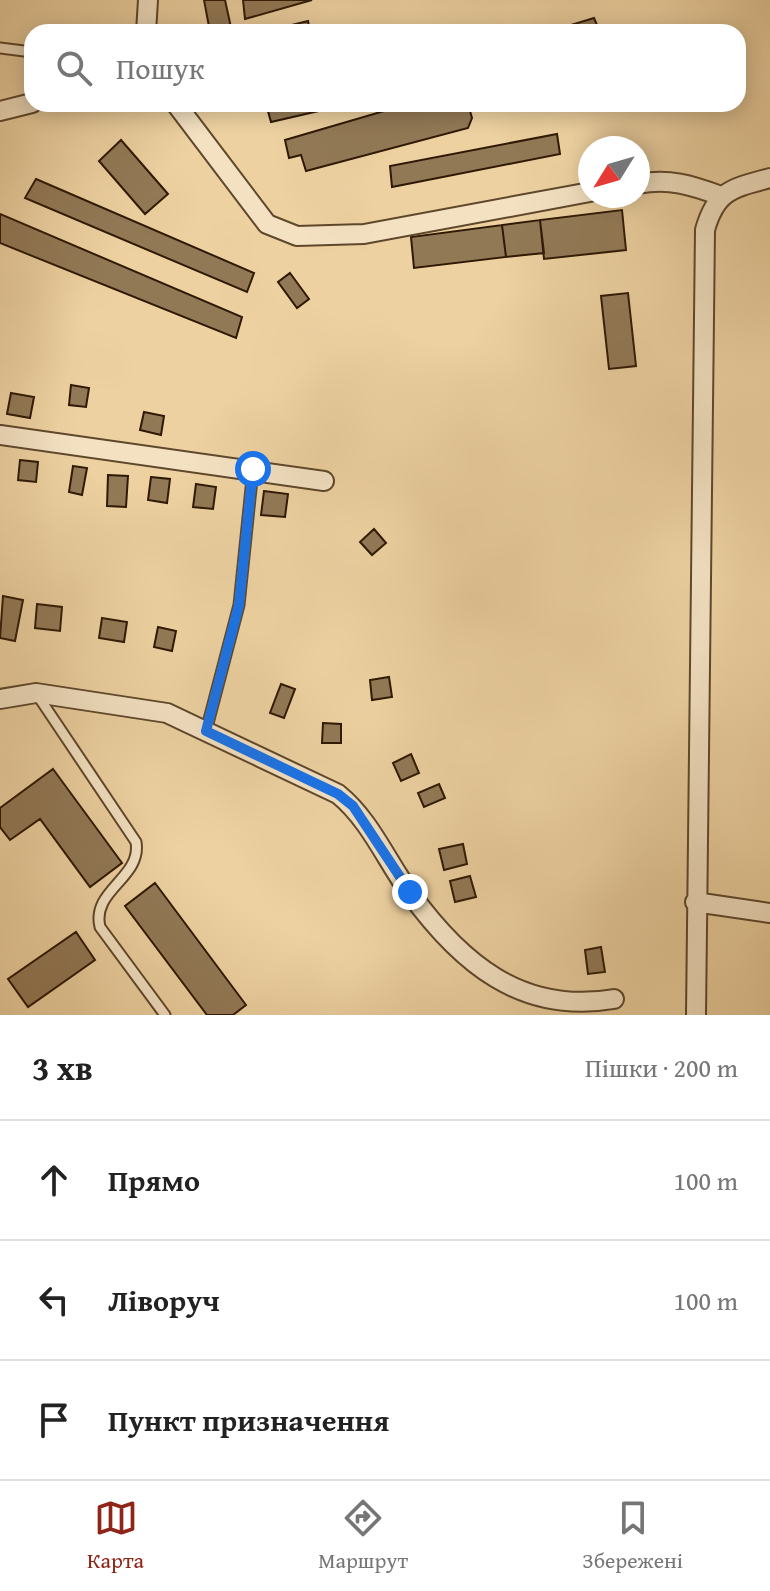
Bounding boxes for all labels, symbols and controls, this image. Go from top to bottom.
search box [24,24,746,112]
icon: search [52,46,96,90]
text: Пошук [116,46,204,90]
north arrow [578,136,650,208]
route start [235,451,271,487]
route end [392,874,428,910]
text: 3 хв [32,1043,93,1092]
text: Пішки · 200 m [585,1048,738,1087]
icon: ahead [32,1158,76,1202]
text: Прямо [108,1158,200,1202]
text: 100 m [673,1161,738,1200]
icon: left [32,1278,76,1322]
text: Ліворуч [108,1278,220,1322]
text: 100 m [673,1281,738,1320]
icon: arrive [32,1398,76,1442]
text: Пункт призначення [108,1398,389,1442]
tab: Карта [87,1496,144,1576]
tab: Маршрут [318,1496,408,1576]
tab: Збережені [582,1496,683,1576]

